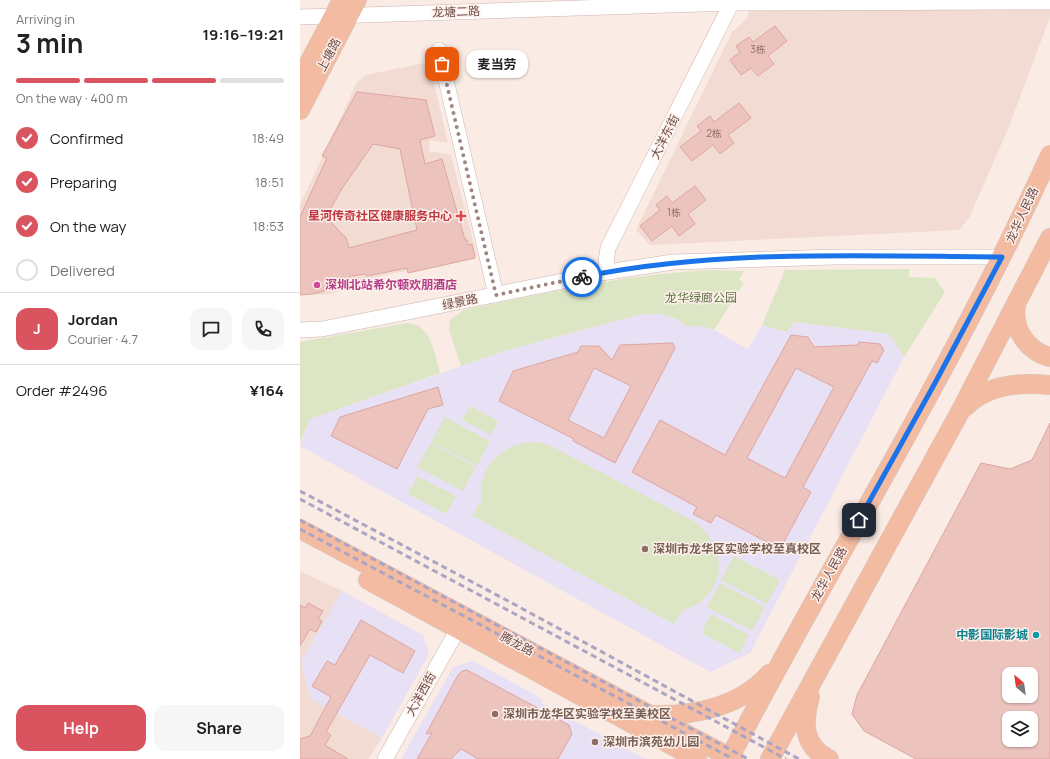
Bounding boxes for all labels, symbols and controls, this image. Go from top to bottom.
street label: 龙塘二路 [432,2,480,21]
text: Arriving in [16,10,75,28]
text: 19:16–19:21 [203,24,284,45]
text: 3 min [16,25,83,61]
street label: 上塘路 [313,35,345,75]
house number: 3栋 [750,42,766,56]
pin [425,47,459,81]
callout: 麦当劳 [466,50,528,78]
icon: bag [431,53,453,75]
text: 麦当劳 [477,55,517,73]
text: On the way · 400 m [16,89,127,107]
street label: 大洋东街 [646,112,683,162]
house number: 2栋 [706,126,722,140]
icon: check [16,127,38,149]
text: Confirmed [50,128,123,149]
text: 18:49 [252,129,284,147]
icon: check [16,171,38,193]
text: Preparing [50,172,117,193]
text: 18:51 [255,173,284,191]
street label: 龙华人民路 [1001,184,1042,246]
house number: 1栋 [667,205,681,219]
place label: 星河传奇社区健康服务中心 [308,207,452,224]
marker: 星河传奇社区健康服务中心 [455,210,467,222]
icon: check [16,215,38,237]
text: On the way [50,216,126,237]
text: 18:53 [253,217,284,235]
courier [562,257,602,297]
text: Delivered [50,260,115,281]
icon: bike [571,266,593,288]
place label: 深圳北站希尔顿欢朋酒店 [325,276,457,293]
marker: 深圳北站希尔顿欢朋酒店 [312,280,322,290]
street label: 绿景路 [441,289,479,314]
park label: 龙华绿廊公园 [665,289,737,306]
button: chat [190,308,232,350]
button: phone [242,308,284,350]
text: Jordan [68,309,118,330]
text: J [33,318,41,339]
text: Courier · 4.7 [68,330,138,348]
text: Order #2496 [16,380,108,401]
text: ¥164 [250,380,284,401]
pin [842,503,876,537]
icon: home [848,509,870,531]
place label: 深圳市龙华区实验学校至真校区 [653,540,821,557]
street label: 龙华人民路 [807,543,851,604]
marker: 深圳市龙华区实验学校至真校区 [640,544,650,554]
place label: 中影国际影城 [956,626,1028,643]
street label: 腾龙路 [497,628,537,660]
marker: 中影国际影城 [1031,630,1041,640]
north arrow [1002,667,1038,703]
map controls [1002,667,1038,747]
street label: 大洋西街 [401,669,440,719]
button: Help [16,705,146,751]
button: Share [154,705,284,751]
place label: 深圳市龙华区实验学校至美校区 [503,705,671,722]
marker: 深圳市龙华区实验学校至美校区 [490,709,500,719]
button: layers [1002,711,1038,747]
place label: 深圳市滨苑幼儿园 [603,733,699,750]
marker: 深圳市滨苑幼儿园 [590,737,600,747]

